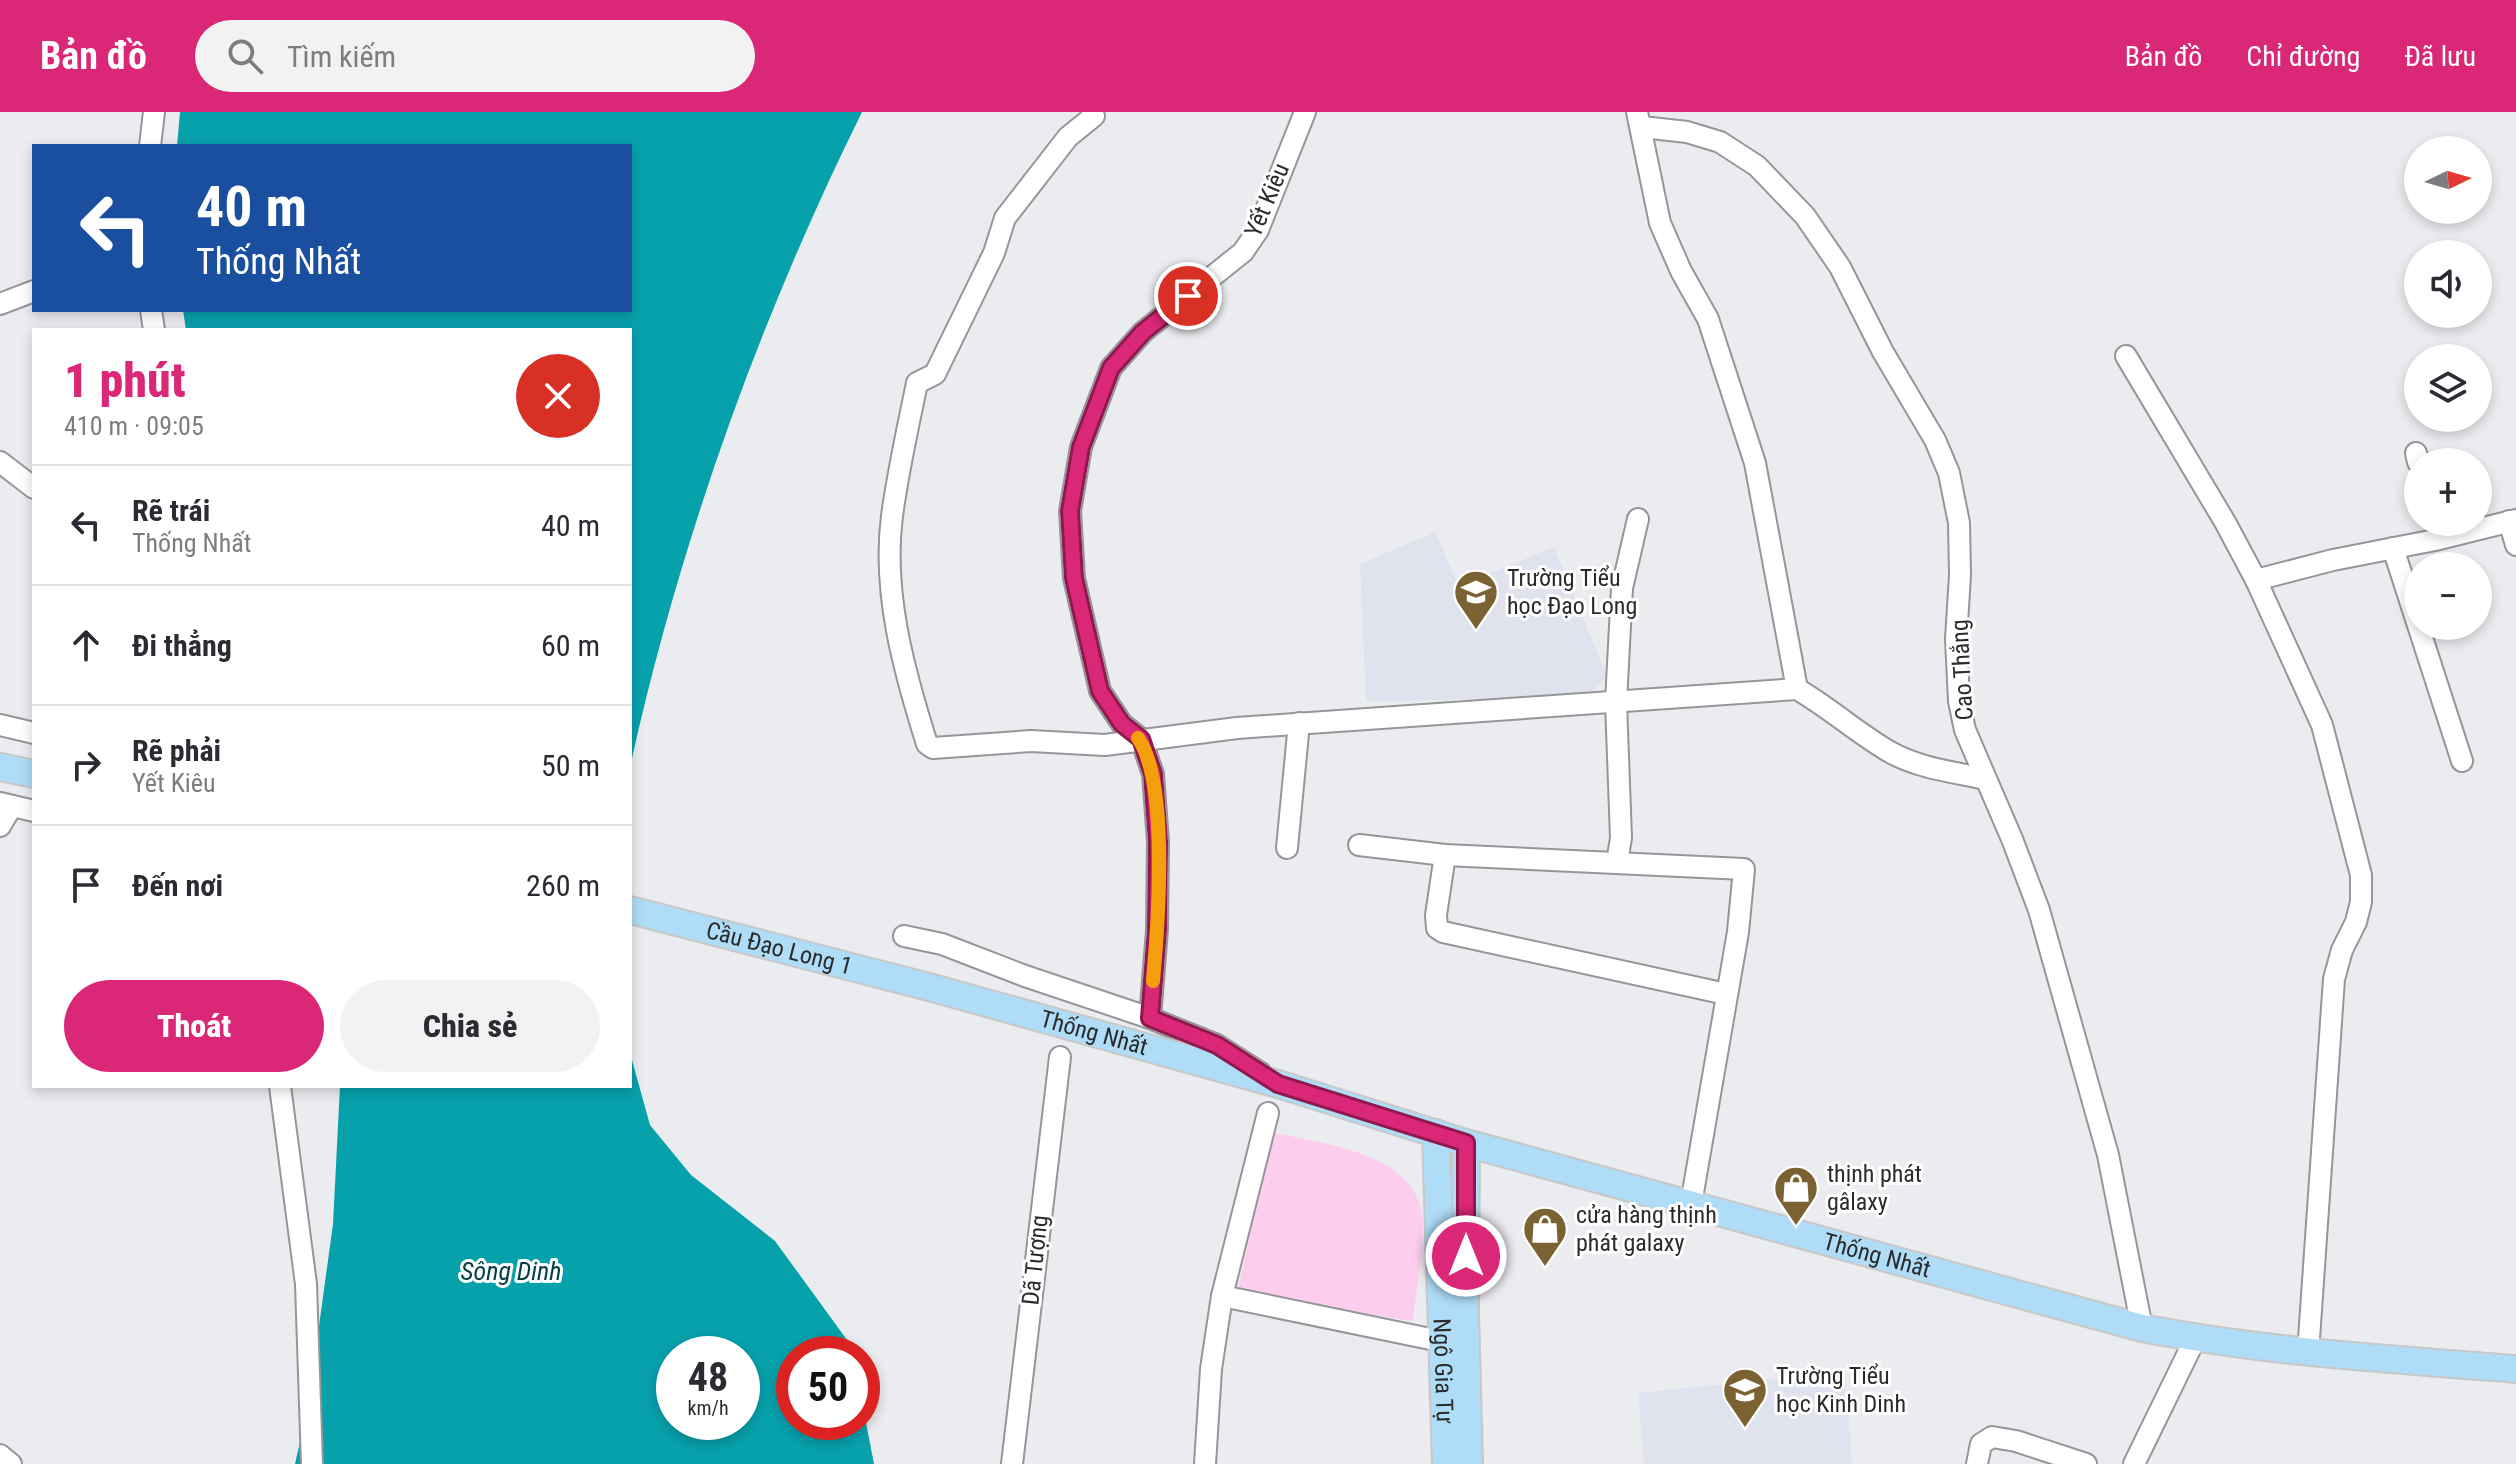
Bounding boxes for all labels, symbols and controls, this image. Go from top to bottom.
search box [195,20,755,92]
text: Bản đồ [40,34,147,78]
icon: search [223,34,267,78]
text: Tìm kiếm [287,39,396,74]
text: Bản đồ [2125,40,2202,73]
text: Chỉ đường [2246,40,2360,73]
text: Đã lưu [2404,40,2476,73]
north arrow [2404,136,2492,224]
map controls [2404,136,2492,640]
street label: Yết Kiêu [1239,159,1295,241]
text: 40 m [196,174,307,240]
icon: left [64,176,168,280]
button: sound [2404,240,2492,328]
text: Thống Nhất [196,241,361,283]
pin [1154,262,1222,330]
icon: arrive [1166,274,1210,318]
button: layers [2404,344,2492,432]
text: 1 phút [64,352,186,409]
button: close [516,354,600,438]
text: 410 m · 09:05 [64,411,204,441]
button: + [2404,448,2492,536]
text: Rẽ trái [132,493,210,528]
icon: left [64,503,108,547]
text: 40 m [541,508,600,543]
text: Thống Nhất [132,528,251,558]
button: − [2404,552,2492,640]
place label: Trường Tiểu học Đạo Long [1507,564,1637,620]
school or university icon: Trường Tiểu học Đạo Long [1452,568,1500,631]
street label: Cao Thắng [1945,619,1979,721]
icon: ahead [64,623,108,667]
text: Đi thẳng [132,628,232,663]
text: 60 m [541,628,600,663]
text: Rẽ phải [132,733,221,768]
icon: right [64,743,108,787]
text: 50 m [541,748,600,783]
text: Yết Kiêu [132,768,216,798]
icon: arrive [64,863,108,907]
text: Đến nơi [132,868,223,903]
text: 260 m [526,868,600,903]
street label: Cầu Đạo Long 1 [703,916,855,981]
button: Thoát [64,980,324,1072]
button: Chia sẻ [340,980,600,1072]
street label: Thống Nhất [1037,1005,1151,1061]
place label: thịnh phát gâlaxy [1827,1160,1922,1216]
shop icon: thịnh phát gâlaxy [1772,1164,1820,1227]
place label: cửa hàng thịnh phát galaxy [1576,1201,1717,1257]
shop icon: cửa hàng thịnh phát galaxy [1521,1205,1569,1268]
street label: Dã Tượng [1016,1214,1054,1306]
position arrow [1424,1214,1508,1298]
street label: Thống Nhất [1820,1227,1934,1283]
water label: Sông Dinh [461,1256,561,1286]
street label: Ngô Gia Tự [1428,1318,1459,1425]
speed limit sign: 50 [776,1336,880,1440]
text: 48 [688,1354,728,1401]
place label: Trường Tiểu học Kinh Dinh [1776,1362,1906,1418]
school or university icon: Trường Tiểu học Kinh Dinh [1721,1366,1769,1429]
text: km/h [687,1396,729,1420]

